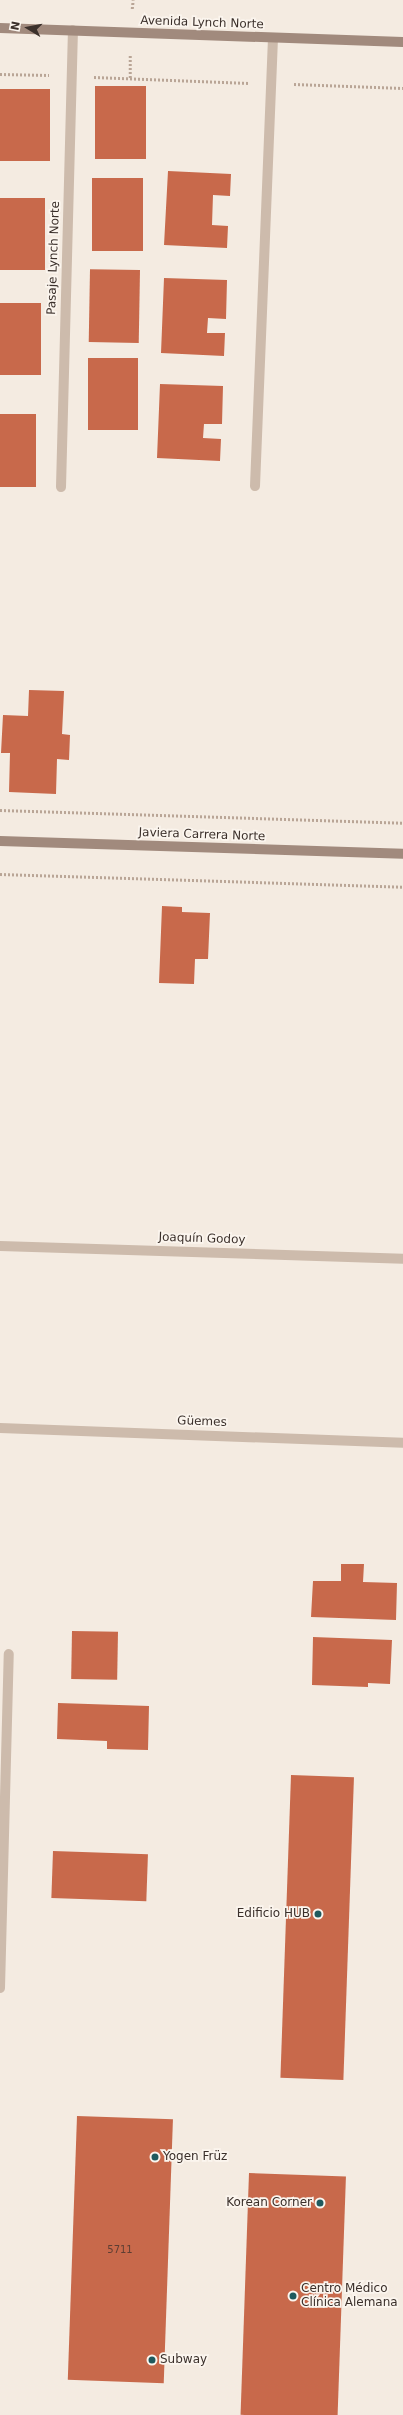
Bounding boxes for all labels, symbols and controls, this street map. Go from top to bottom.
north arrow [8,8,48,48]
street label: Avenida Lynch Norte [140,14,264,32]
text: N [8,20,23,31]
street label: Pasaje Lynch Norte [45,201,63,315]
street label: Javiera Carrera Norte [138,826,266,844]
street label: Joaquín Godoy [158,1230,246,1248]
street label: Güemes [177,1414,227,1430]
place label: Edificio HUB [237,1907,310,1921]
marker: Edificio HUB [313,1909,323,1919]
place label: Yogen Früz [163,2150,227,2164]
marker: Yogen Früz [150,2152,160,2162]
place label: Korean Corner [226,2196,312,2210]
marker: Korean Corner [315,2198,325,2208]
house number: 5711 [107,2244,133,2256]
place label: Centro Médico Clínica Alemana [301,2282,398,2310]
marker: Centro Médico Clínica Alemana [288,2291,298,2301]
place label: Subway [160,2353,207,2367]
marker: Subway [147,2355,157,2365]

